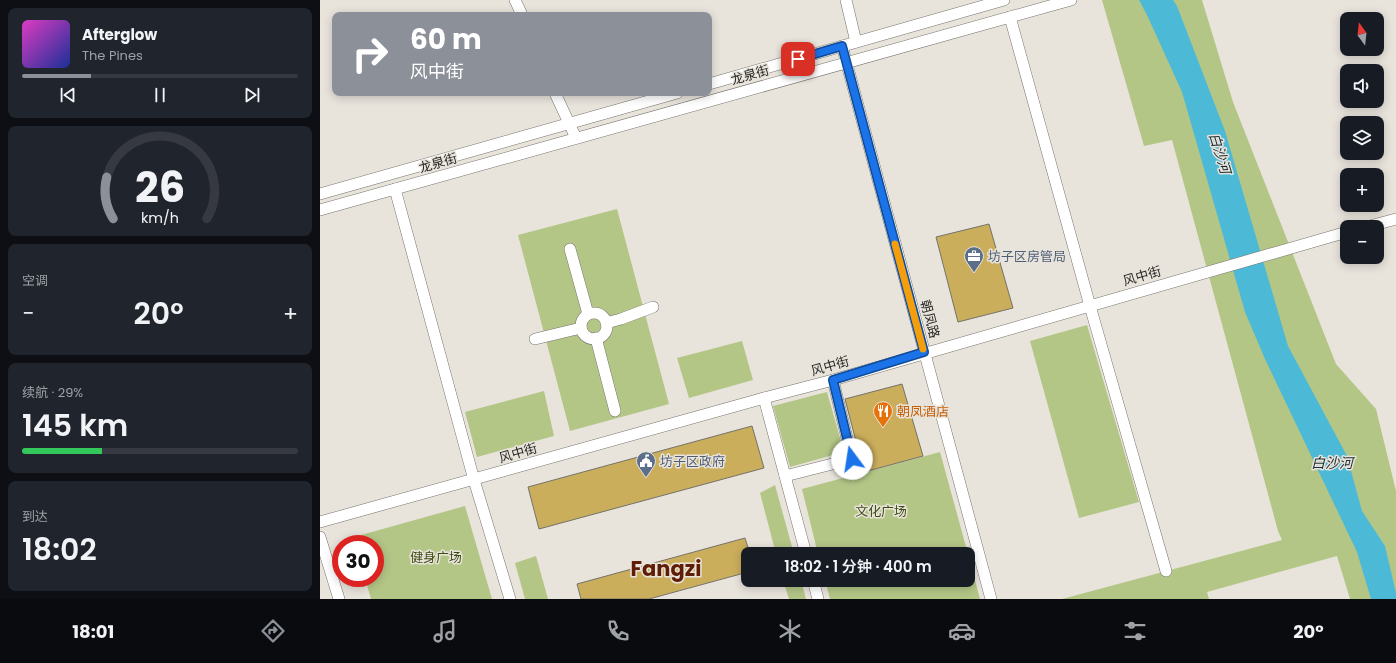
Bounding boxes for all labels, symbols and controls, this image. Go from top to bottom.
north arrow [1340,12,1384,56]
map controls [1340,12,1384,264]
text: 60 m [410,20,482,59]
text: Afterglow [82,24,157,45]
icon: right [344,28,396,80]
pin [781,42,815,76]
text: The Pines [82,46,143,65]
icon: arrive [787,48,809,70]
text: 风中街 [410,59,464,84]
street label: 龙泉街 [729,60,771,90]
button: sound [1340,64,1384,108]
icon: previous [57,84,79,106]
icon: pause [149,84,171,106]
icon: next [241,84,263,106]
button: layers [1340,116,1384,160]
water label: 白沙河 [1204,130,1237,179]
street label: 龙泉街 [417,148,459,178]
text: 26 [135,158,185,217]
button: + [1340,168,1384,212]
text: km/h [141,208,179,228]
button: − [1340,220,1384,264]
office icon: 坊子区房管局 [963,245,985,273]
place label: 坊子区房管局 [988,247,1066,266]
street label: 风中街 [1121,261,1163,291]
text: 空调 [22,271,48,290]
text: 20° [134,292,184,335]
text: − [22,298,34,329]
text: + [283,298,298,329]
street label: 朝凤路 [916,298,944,340]
street label: 风中街 [809,351,851,381]
text: 续航 · 29% [22,383,83,402]
restaurant icon: 朝凤酒店 [872,400,894,428]
place label: 朝凤酒店 [897,402,949,421]
text: 145 km [22,404,128,447]
street label: 风中街 [497,438,539,468]
position arrow [831,438,873,480]
public building icon: 坊子区政府 [635,450,657,478]
place label: 坊子区政府 [660,452,725,471]
water label: 白沙河 [1311,453,1356,473]
park label: 文化广场 [855,502,907,521]
text: 到达 [22,507,48,526]
text: 18:02 [22,528,97,571]
speed limit sign: 30 [332,535,384,587]
park label: 健身广场 [410,548,462,567]
district label: Fangzi [631,554,701,583]
text: 18:02 · 1 分钟 · 400 m [784,556,932,577]
icon: directions [259,617,287,645]
icon: music [431,617,459,645]
icon: phone [604,617,632,645]
icon: climate [776,617,804,645]
icon: car [948,617,976,645]
icon: filters [1121,617,1149,645]
text: 18:01 [72,619,114,644]
text: 20° [1293,619,1324,644]

